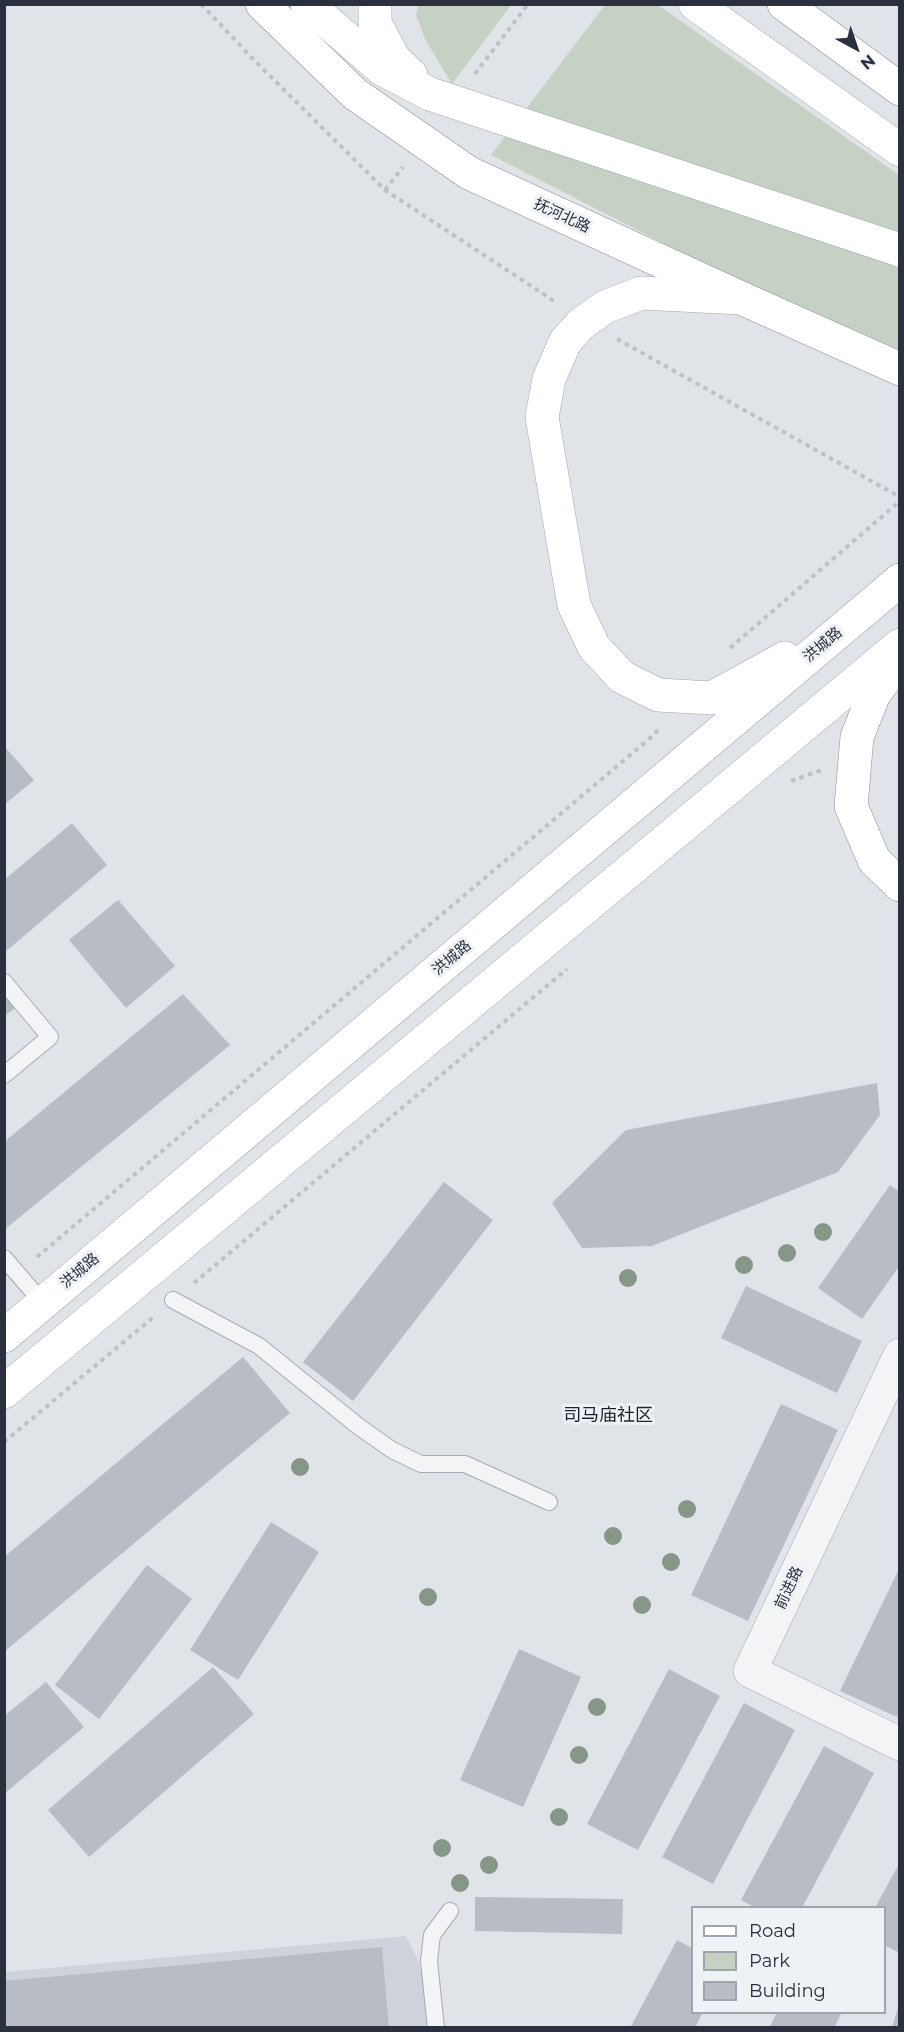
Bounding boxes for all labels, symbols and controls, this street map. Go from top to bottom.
north arrow [826,18,886,78]
text: N [857,51,879,74]
street label: 抚河北路 [531,195,593,237]
street label: 洪城路 [800,624,846,666]
street label: 洪城路 [429,937,475,979]
street label: 洪城路 [57,1250,103,1292]
district label: 司马庙社区 [563,1405,653,1427]
street label: 前进路 [771,1564,807,1612]
legend [691,1906,886,2014]
text: Road [749,1920,796,1942]
text: Park [749,1950,790,1972]
text: Building [749,1980,826,2002]

